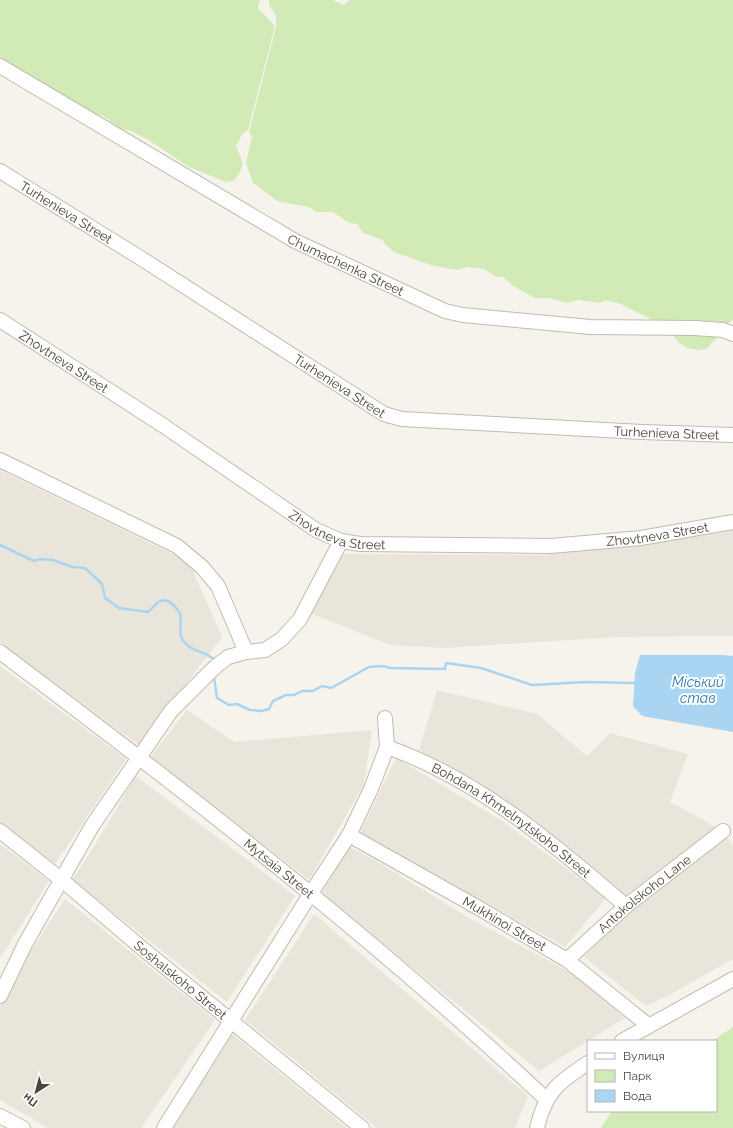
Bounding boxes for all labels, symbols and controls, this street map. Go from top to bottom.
street label: Turhenieva Street [18,178,116,247]
street label: Chumachenka Street [285,231,407,299]
street label: Zhovtneva Street [17,327,112,396]
street label: Turhenieva Street [291,351,389,421]
street label: Turhenieva Street [613,423,720,442]
street label: Zhovtneva Street [286,506,386,552]
street label: Zhovtneva Street [606,519,710,549]
water label: Міський став [672,674,724,706]
street label: Bohdana Khmelnytskoho Street [429,760,594,881]
street label: Mytsaia Street [241,835,318,901]
street label: Antokolskoho Lane [595,851,694,936]
street label: Mukhinoi Street [460,893,550,954]
street label: Soshalskoho Street [131,937,231,1023]
legend [587,1040,717,1112]
text: Вулиця [623,1049,665,1063]
text: Парк [623,1069,652,1083]
north arrow [16,1072,56,1112]
text: Вода [623,1089,652,1103]
text: Пн [21,1090,40,1109]

